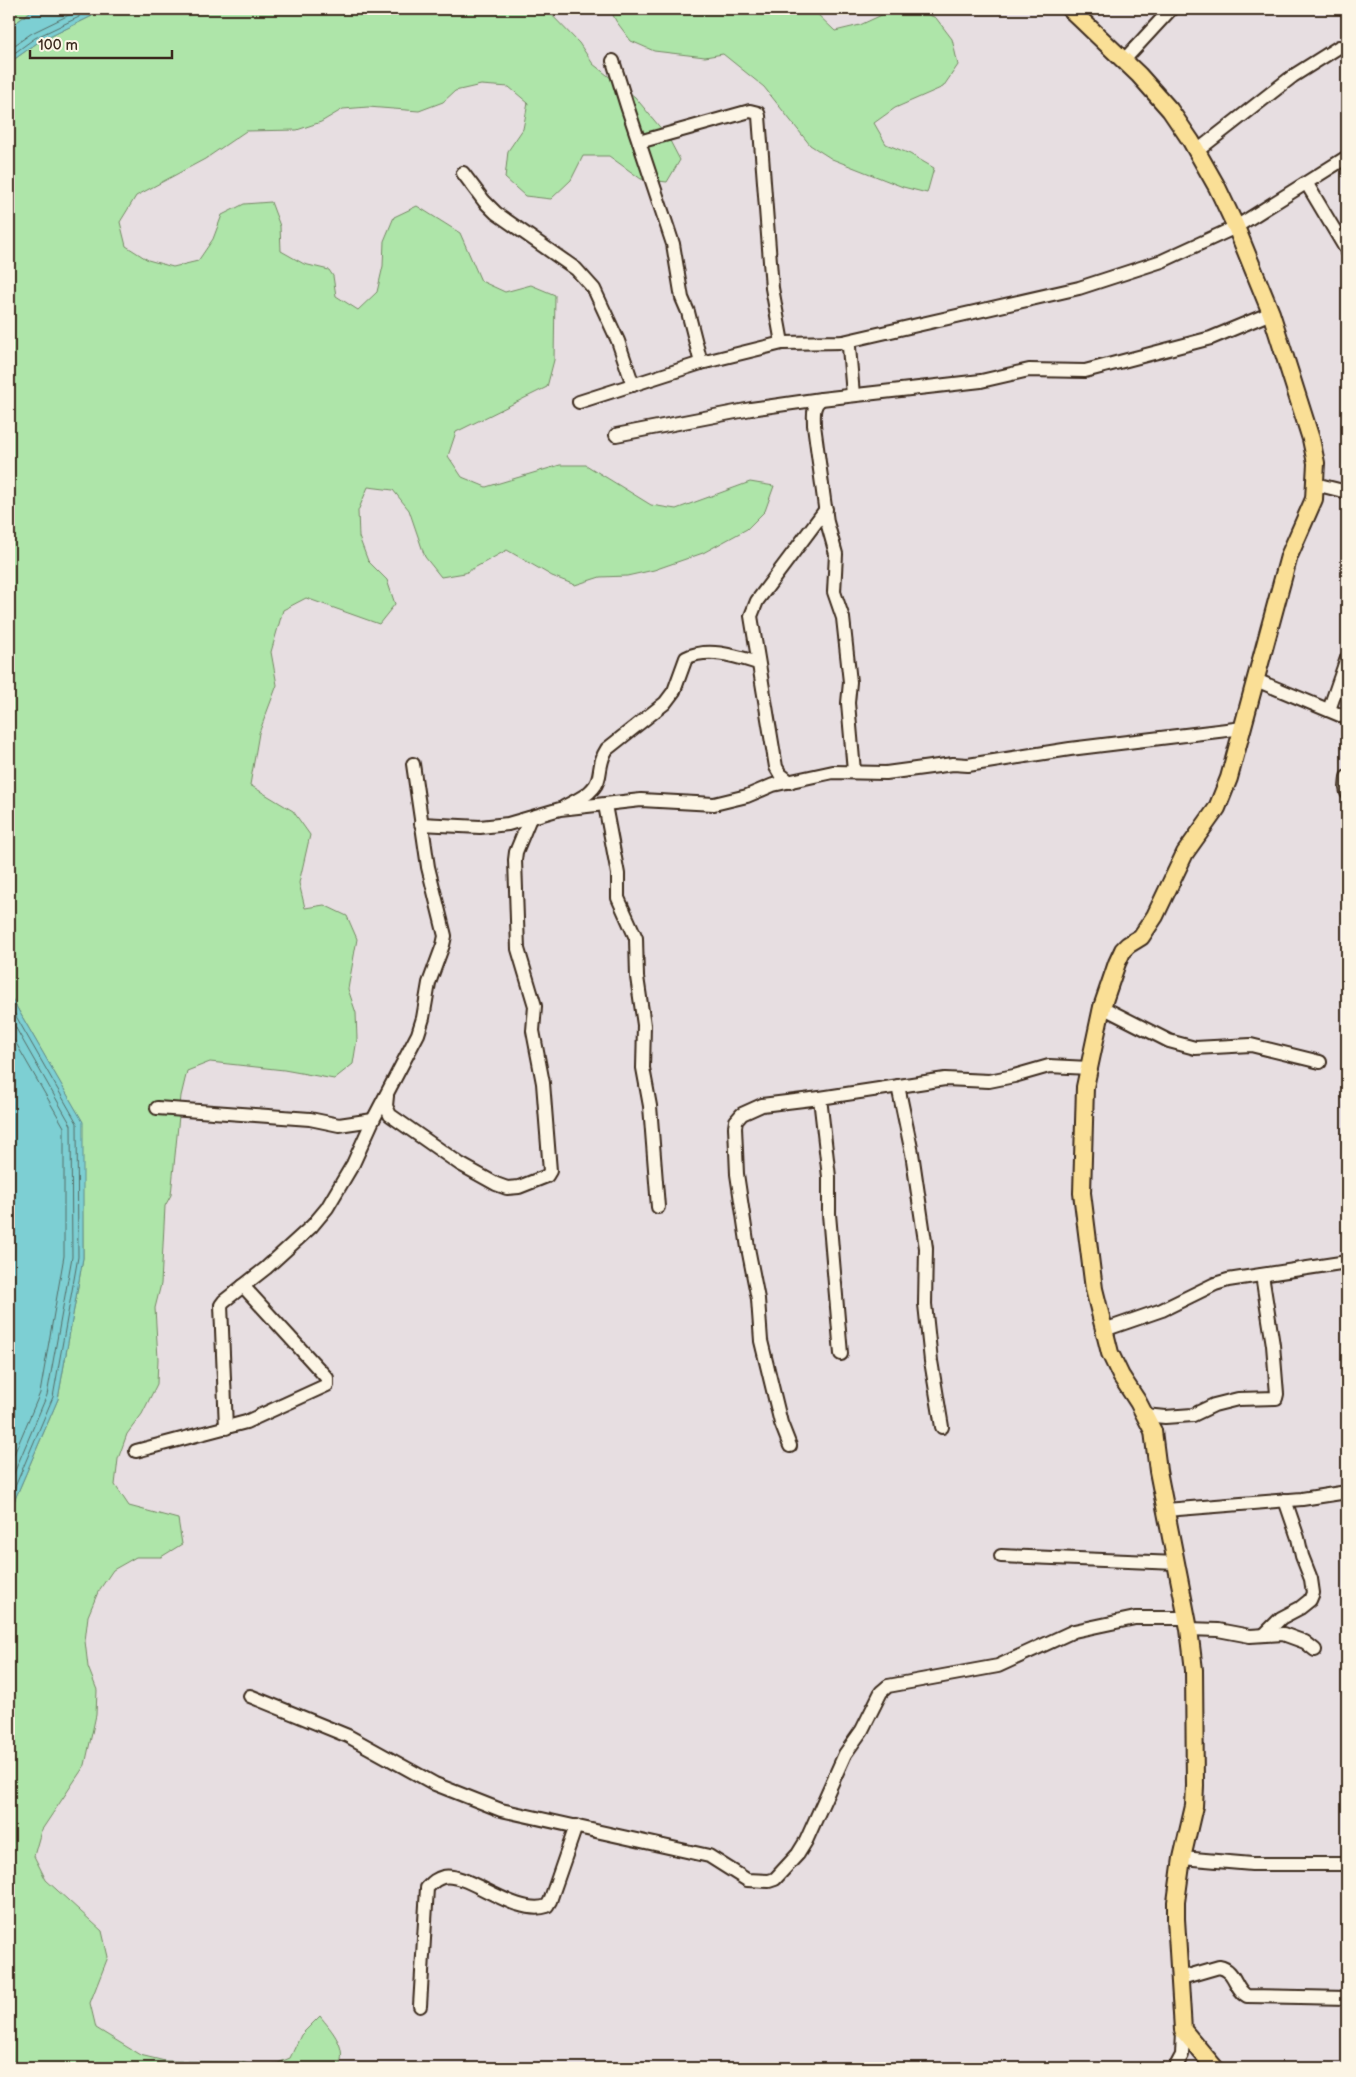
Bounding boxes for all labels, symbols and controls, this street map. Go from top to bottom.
scale bar [30,28,172,60]
text: 100 m [38,36,78,55]

